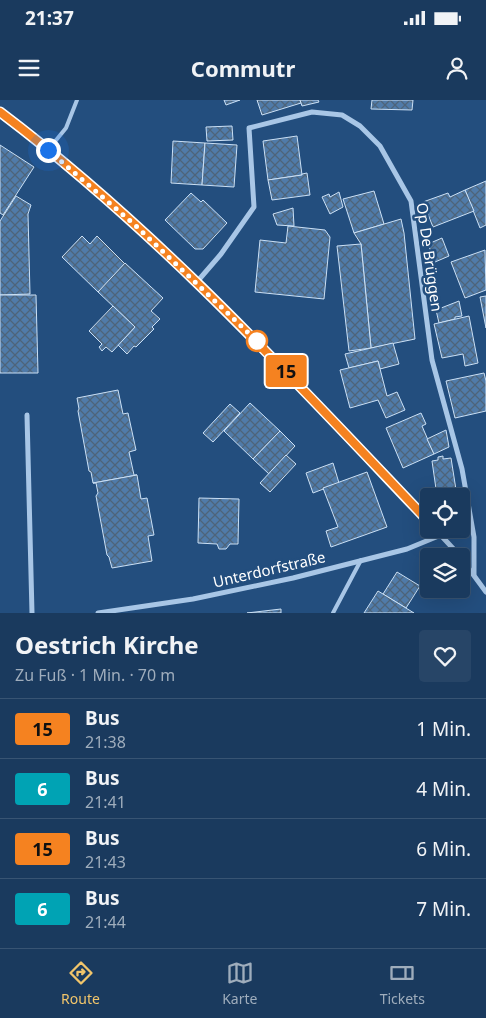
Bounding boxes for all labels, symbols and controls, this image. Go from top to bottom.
text: 21:37 [25,5,74,31]
text: Commutr [191,53,295,83]
icon: menu [15,54,43,82]
icon: person [443,54,471,82]
your location [36,138,61,163]
street label: Op De Brüggen [412,201,448,313]
unlabelled marker [246,330,268,352]
line badge: 15 [264,355,308,387]
text: 15 [276,359,296,383]
map controls [420,488,470,598]
button: locate [420,488,470,538]
street label: Unterdorfstraße [211,546,327,592]
button: layers [420,548,470,598]
text: Oestrich Kirche [15,628,199,661]
button: heart [419,630,471,682]
text: Zu Fuß · 1 Min. · 70 m [15,664,175,686]
text: Bus [85,705,120,731]
text: 1 Min. [416,716,471,742]
text: 15 [32,717,53,741]
text: 21:38 [85,731,126,753]
text: Bus [85,765,120,791]
text: 4 Min. [416,776,471,802]
text: 6 [37,777,48,801]
text: 21:41 [85,791,126,813]
text: Bus [85,825,120,851]
text: 6 Min. [416,836,471,862]
text: 15 [32,837,53,861]
text: 21:43 [85,851,126,873]
text: Bus [85,885,120,911]
text: 7 Min. [416,896,471,922]
text: 6 [37,897,48,921]
text: 21:44 [85,911,126,933]
tab: Route [61,959,100,1008]
tab: Karte [222,959,257,1008]
tab: Tickets [380,959,425,1008]

